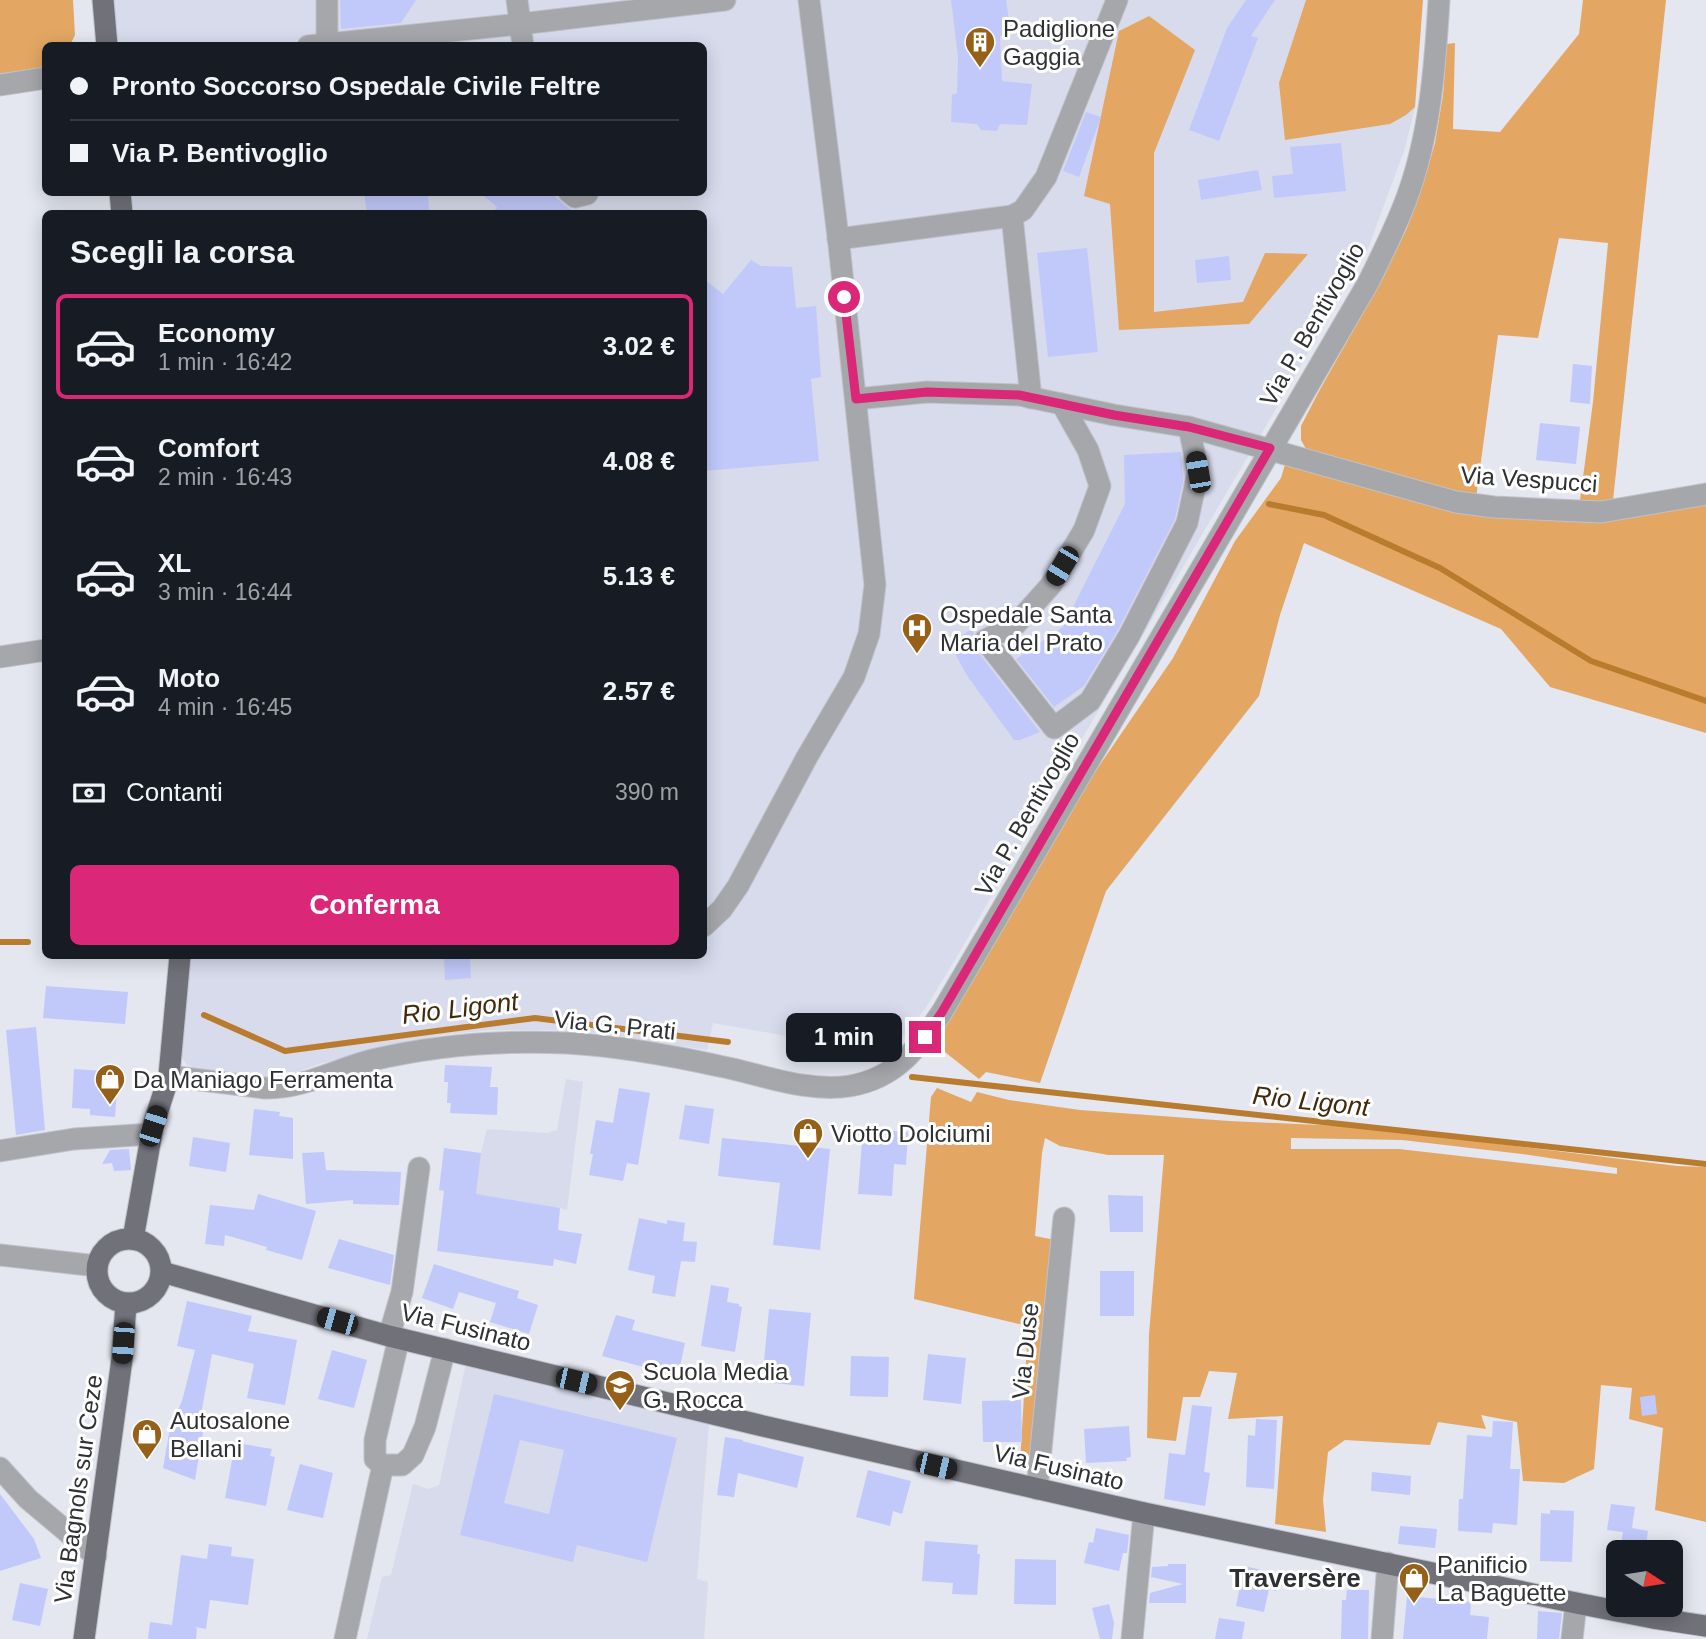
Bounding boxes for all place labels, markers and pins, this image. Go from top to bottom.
place label: Padiglione Gaggia [1003,15,1115,70]
building icon: Padiglione Gaggia [963,25,997,69]
place label: Ospedale Santa Maria del Prato [940,601,1113,656]
hospital icon: Ospedale Santa Maria del Prato [900,611,934,655]
shop icon: Da Maniago Ferramenta [93,1062,127,1106]
place label: Da Maniago Ferramenta [133,1066,394,1093]
shop icon: Viotto Dolciumi [791,1116,825,1160]
place label: Viotto Dolciumi [831,1120,991,1147]
place label: Scuola Media G. Rocca [643,1358,789,1413]
school or university icon: Scuola Media G. Rocca [603,1368,637,1412]
place label: Autosalone Bellani [170,1407,290,1462]
shop icon: Autosalone Bellani [130,1417,164,1461]
place label: Panificio La Baguette [1437,1551,1566,1606]
shop icon: Panificio La Baguette [1397,1561,1431,1605]

